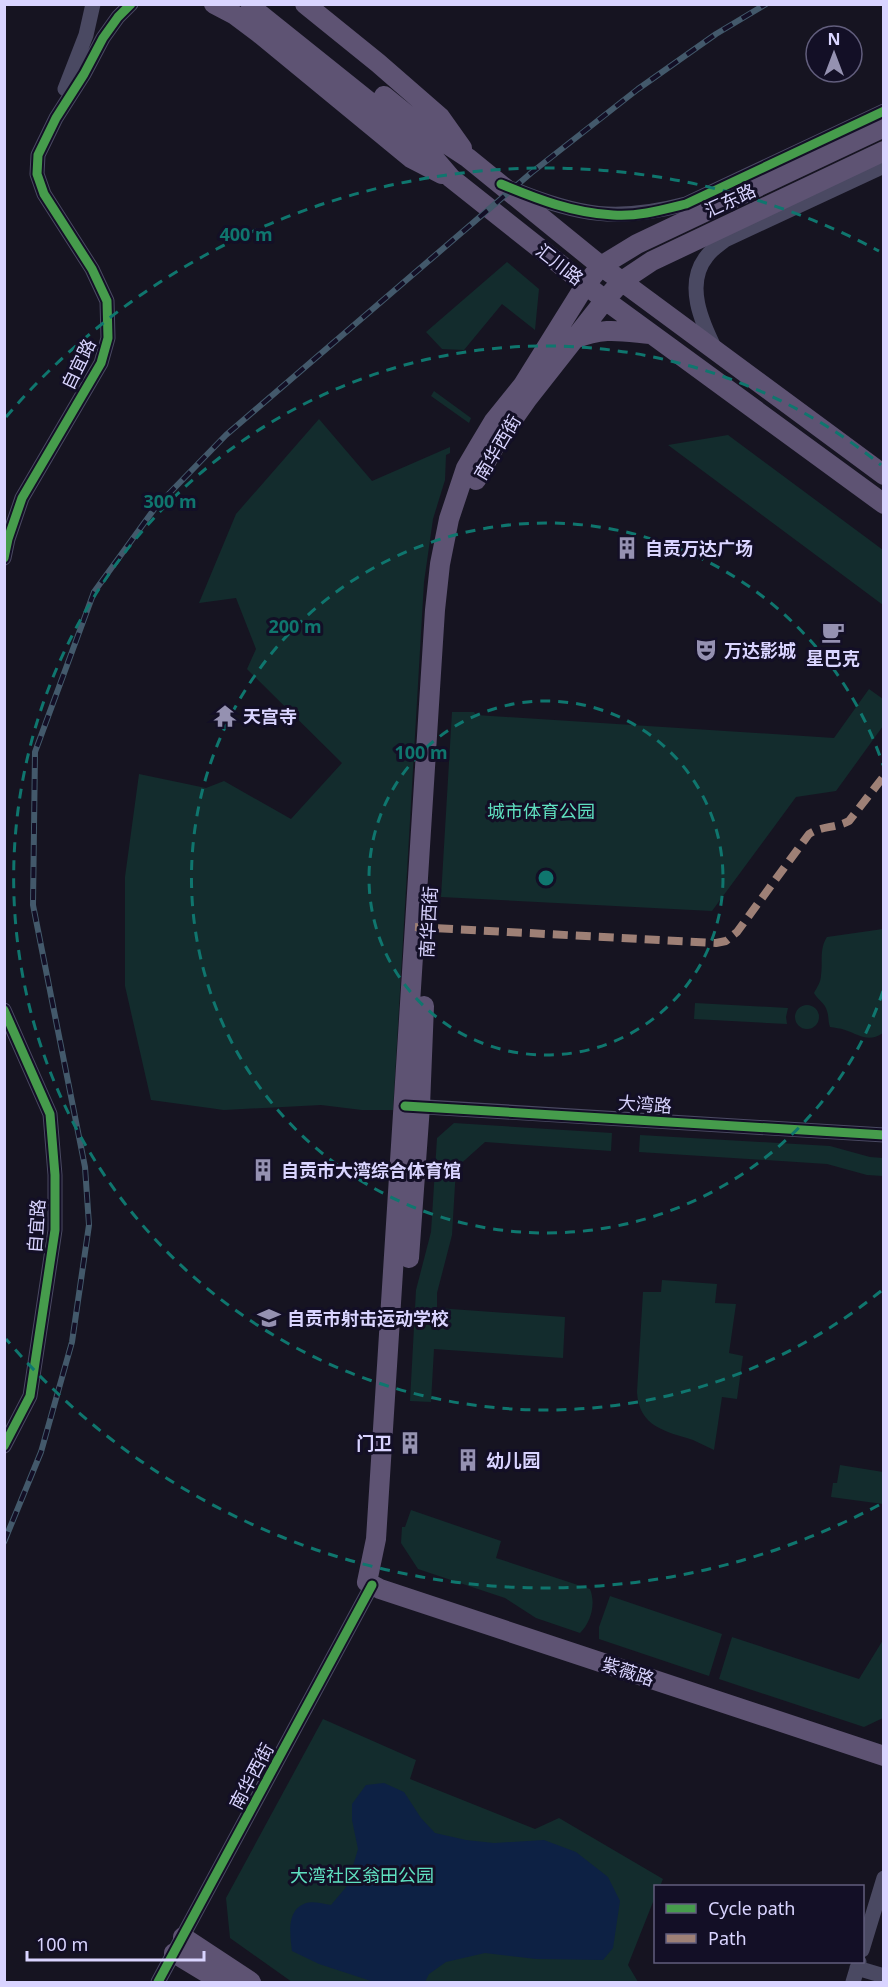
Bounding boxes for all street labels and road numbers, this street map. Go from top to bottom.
street label: 汇东路 [700,178,760,222]
street label: 汇川路 [531,238,589,290]
street label: 自宜路 [55,334,101,394]
street label: 南华西街 [468,410,526,484]
street label: 南华西街 [414,885,442,959]
street label: 大湾路 [617,1090,673,1118]
street label: 自宜路 [22,1198,50,1254]
street label: 紫薇路 [599,1651,657,1691]
street label: 南华西街 [224,1739,278,1813]

